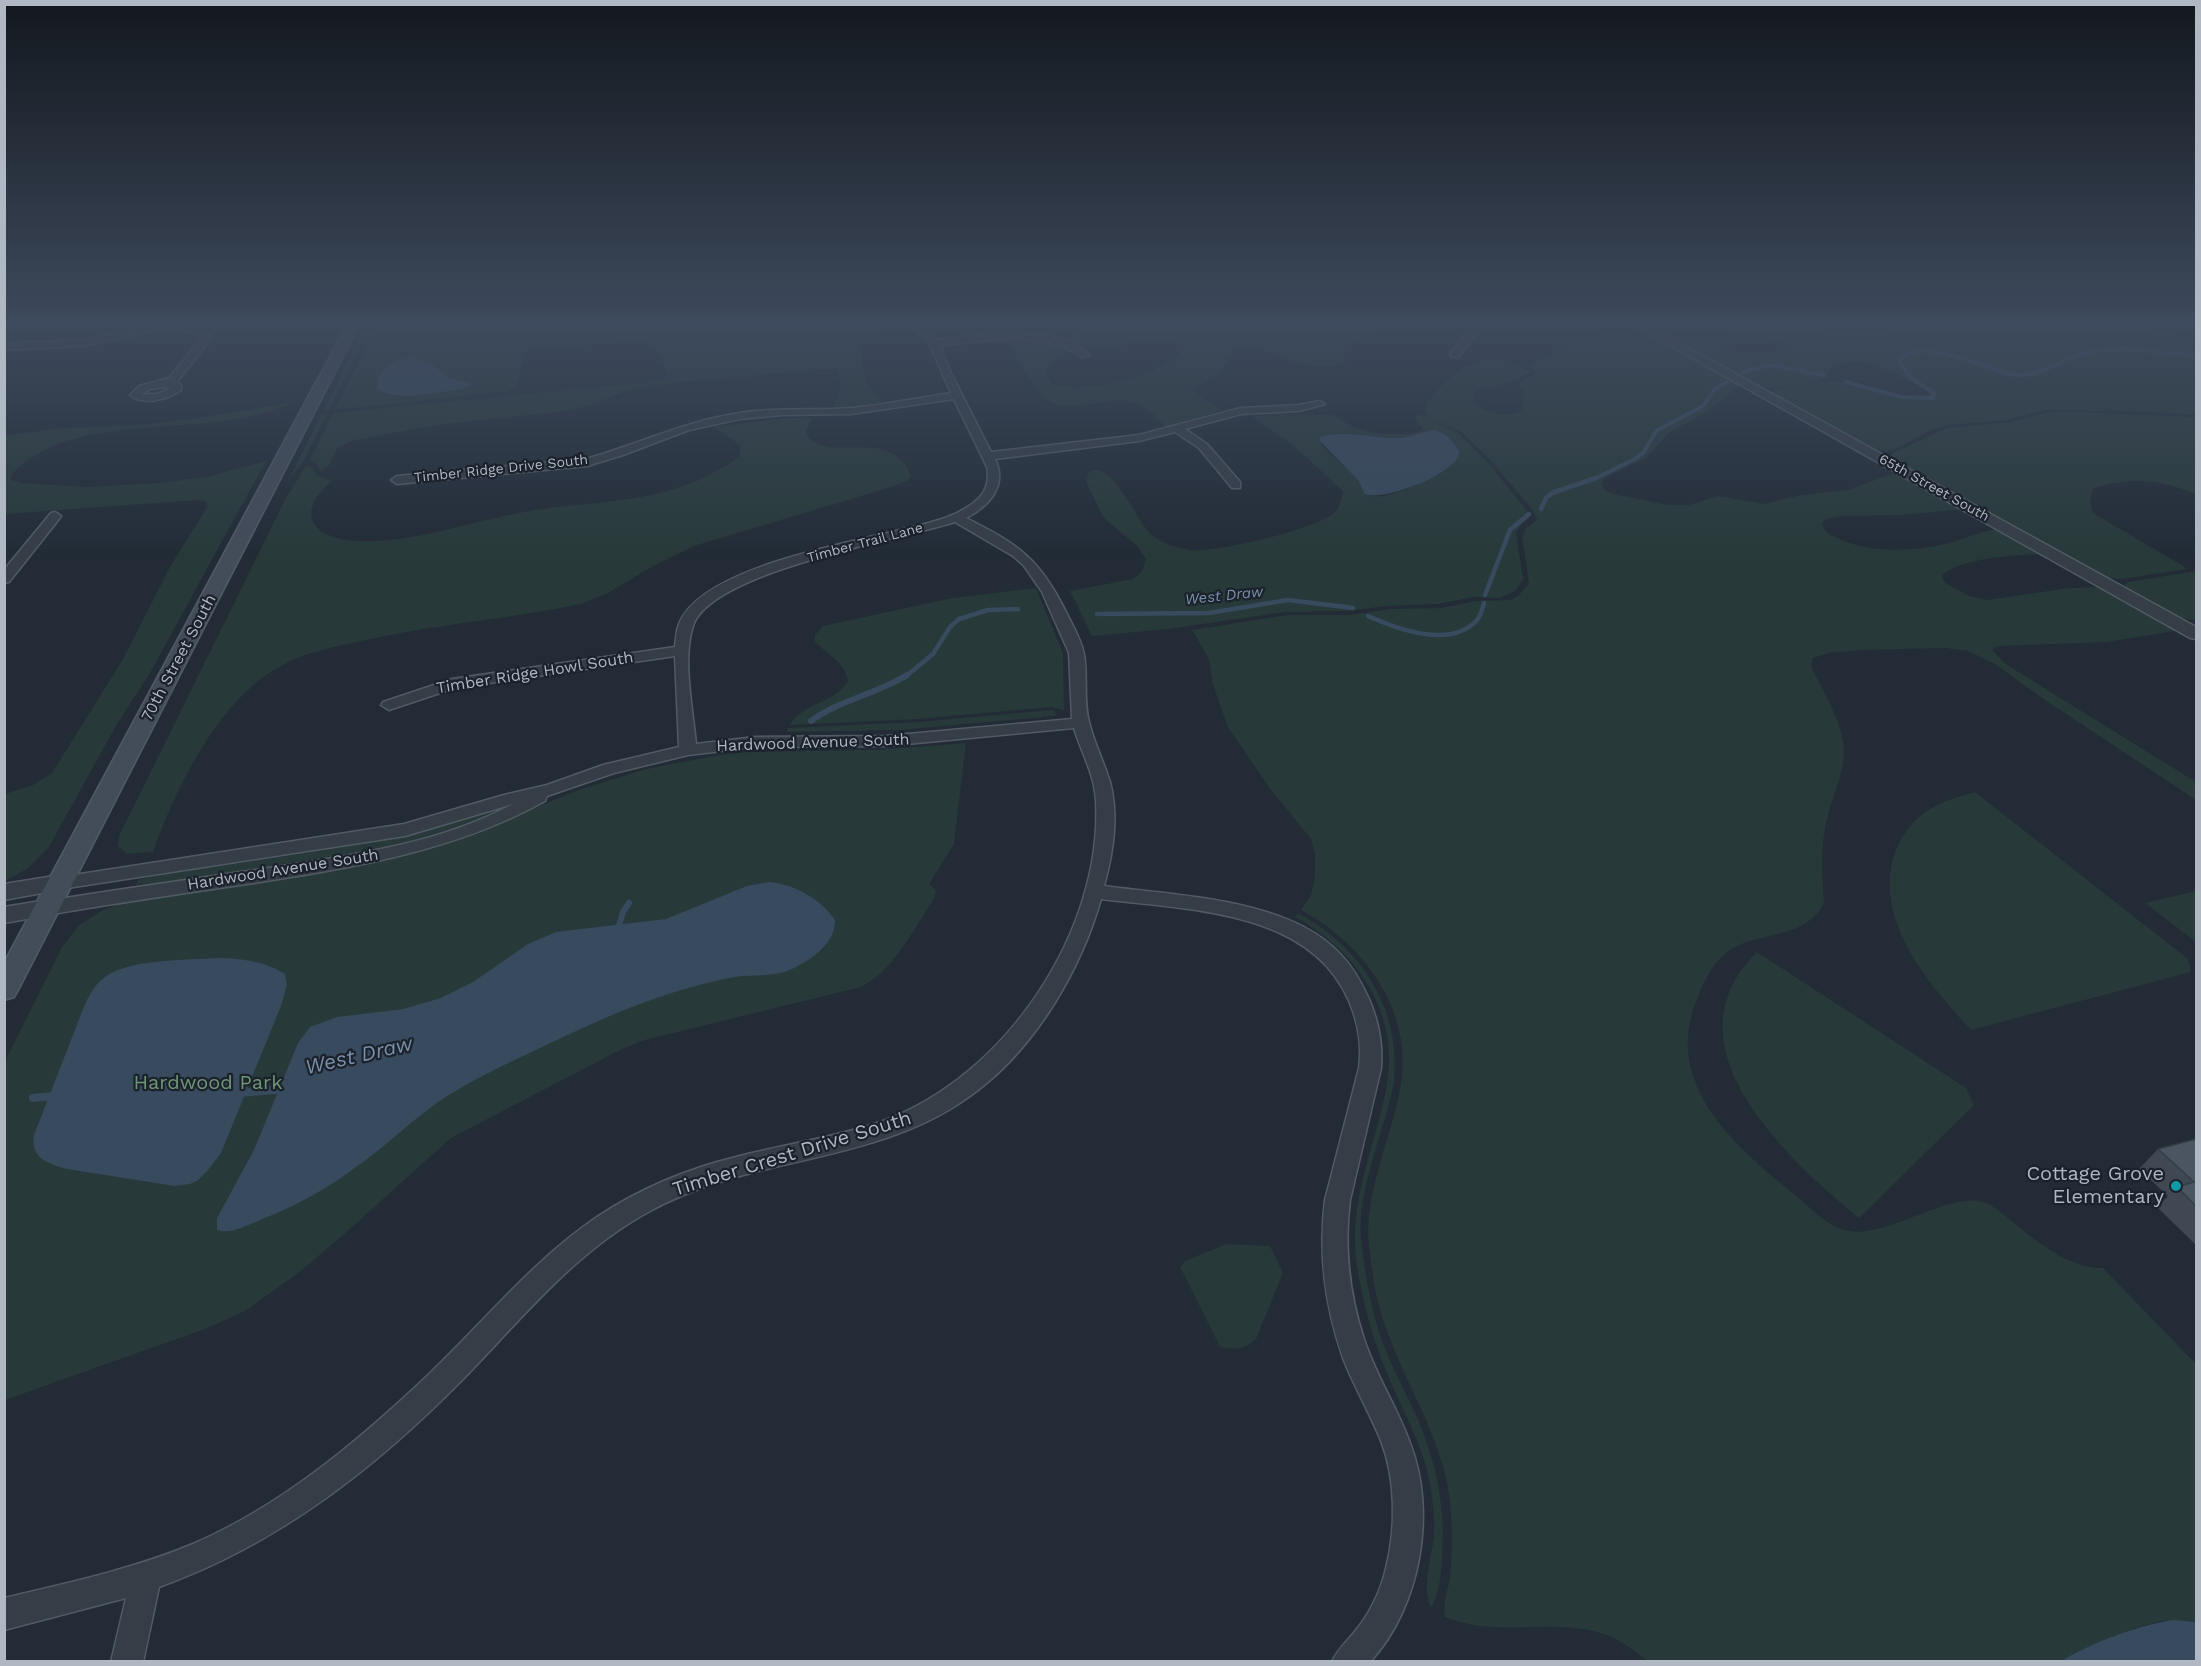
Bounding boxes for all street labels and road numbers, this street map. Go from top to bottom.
street label: 65th Street South [1876,451,1992,525]
street label: Timber Ridge Drive South [413,452,589,486]
street label: Timber Trail Lane [805,519,925,567]
street label: 70th Street South [138,591,220,725]
street label: Timber Ridge Howl South [435,648,635,698]
street label: Hardwood Avenue South [716,730,910,756]
street label: Hardwood Avenue South [186,845,380,895]
street label: Timber Crest Drive South [670,1106,914,1202]

